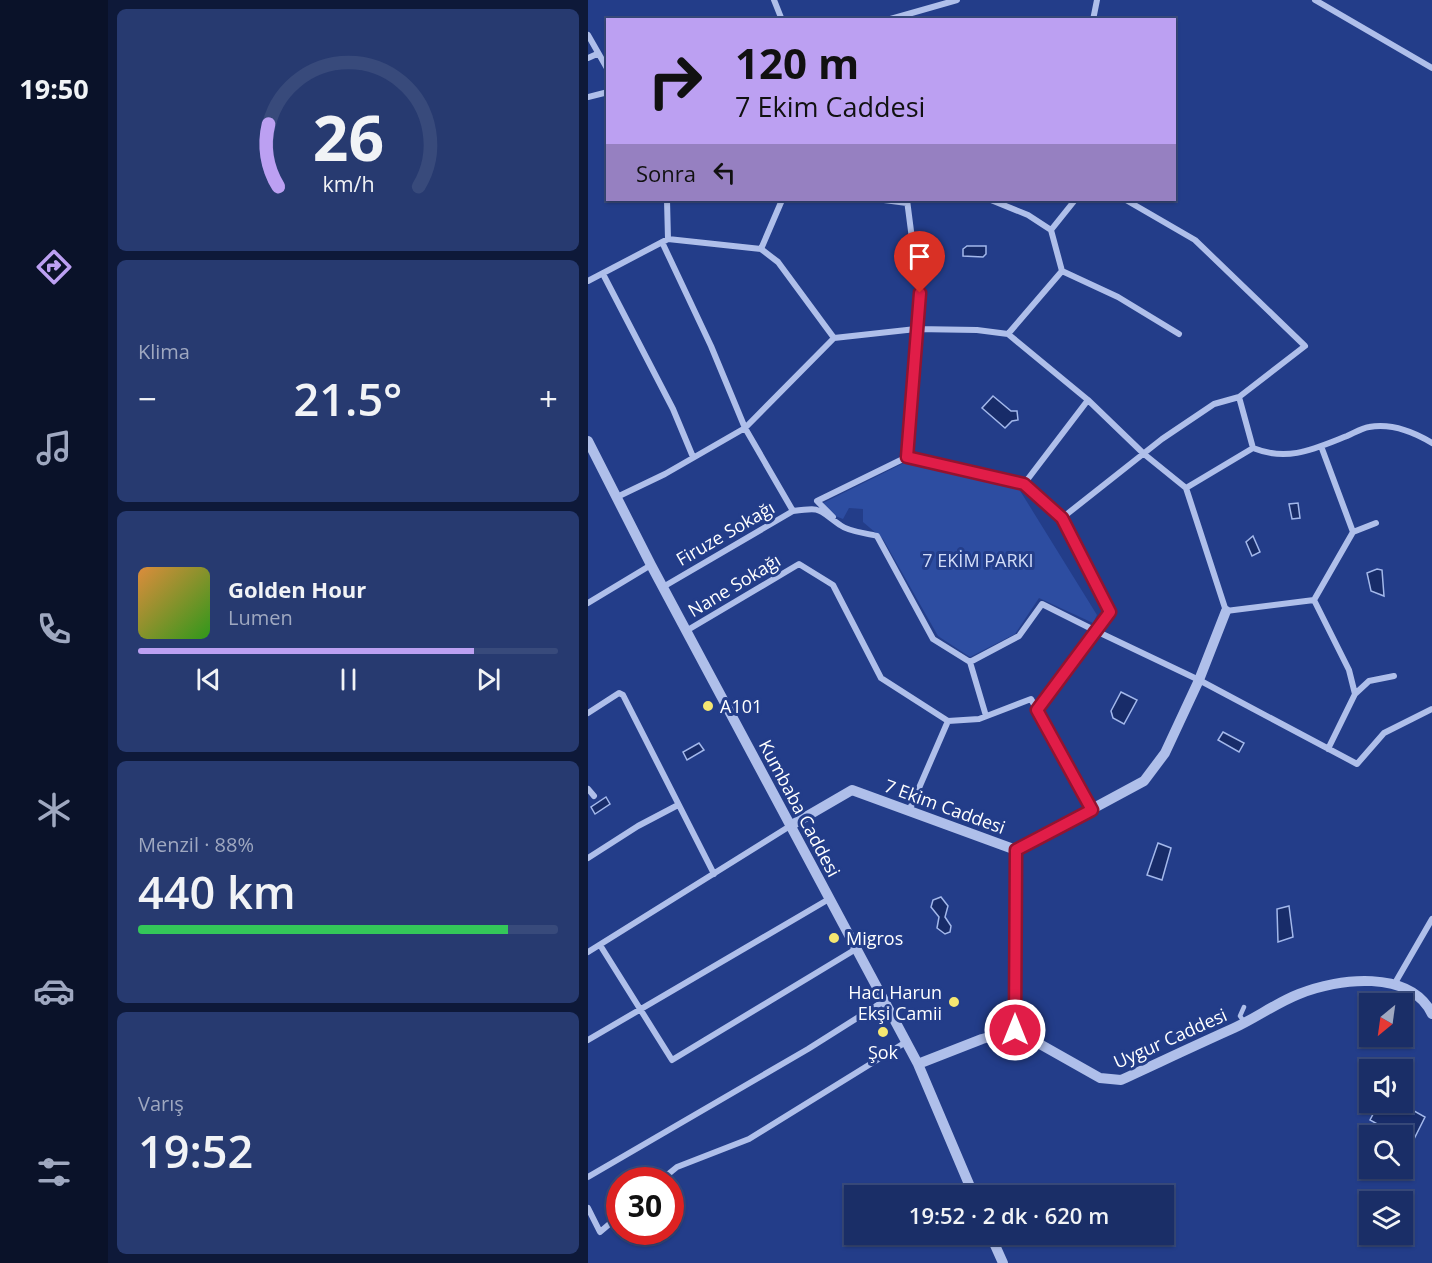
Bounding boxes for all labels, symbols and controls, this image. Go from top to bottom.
text: 120 m [735,34,859,91]
icon: right [636,42,714,120]
text: 19:50 [19,70,89,107]
text: 7 Ekim Caddesi [735,88,925,125]
text: 26 [312,94,384,179]
icon: left [708,156,741,189]
text: Sonra [636,158,696,188]
text: km/h [322,169,374,198]
pin [894,231,945,293]
icon: arrive [903,240,936,273]
icon: directions [33,246,75,288]
text: Klima [138,338,190,365]
text: 21.5° [294,368,402,429]
text: − [138,376,157,421]
text: + [539,376,558,421]
icon: music [33,427,75,469]
street label: Firuze Sokağı [671,495,779,571]
street label: Nane Sokağı [683,548,785,622]
park label: 7 EKİM PARKI [922,548,1034,572]
text: Golden Hour [228,574,366,604]
text: Lumen [228,604,293,631]
icon: phone [33,608,75,650]
icon: previous [192,663,225,696]
icon: pause [332,663,365,696]
icon: next [472,663,505,696]
place label: A101 [720,694,762,718]
marker: A101 [701,699,715,713]
street label: Kumbaba Caddesi [754,735,846,881]
street label: 7 Ekim Caddesi [881,773,1009,839]
icon: climate [33,789,75,831]
text: Menzil · 88% [138,831,254,858]
text: 440 km [138,861,296,922]
place label: Migros [846,926,903,950]
marker: Migros [827,931,841,945]
icon: car [33,970,75,1012]
place label: Hacı Harun Ekşi Camii [848,980,942,1025]
north arrow [1359,993,1413,1047]
map controls [1359,993,1413,1245]
marker: Hacı Harun Ekşi Camii [947,995,961,1009]
position arrow [983,998,1047,1062]
street label: Uygur Caddesi [1110,1002,1230,1074]
marker: Şok [876,1025,890,1039]
place label: Şok [868,1040,899,1064]
button: sound [1359,1059,1413,1113]
text: Varış [138,1090,184,1117]
text: 19:52 [138,1120,253,1181]
button: search [1359,1125,1413,1179]
icon: filters [33,1151,75,1193]
speed limit sign: 30 [606,1167,684,1245]
button: layers [1359,1191,1413,1245]
text: 19:52 · 2 dk · 620 m [909,1200,1109,1230]

